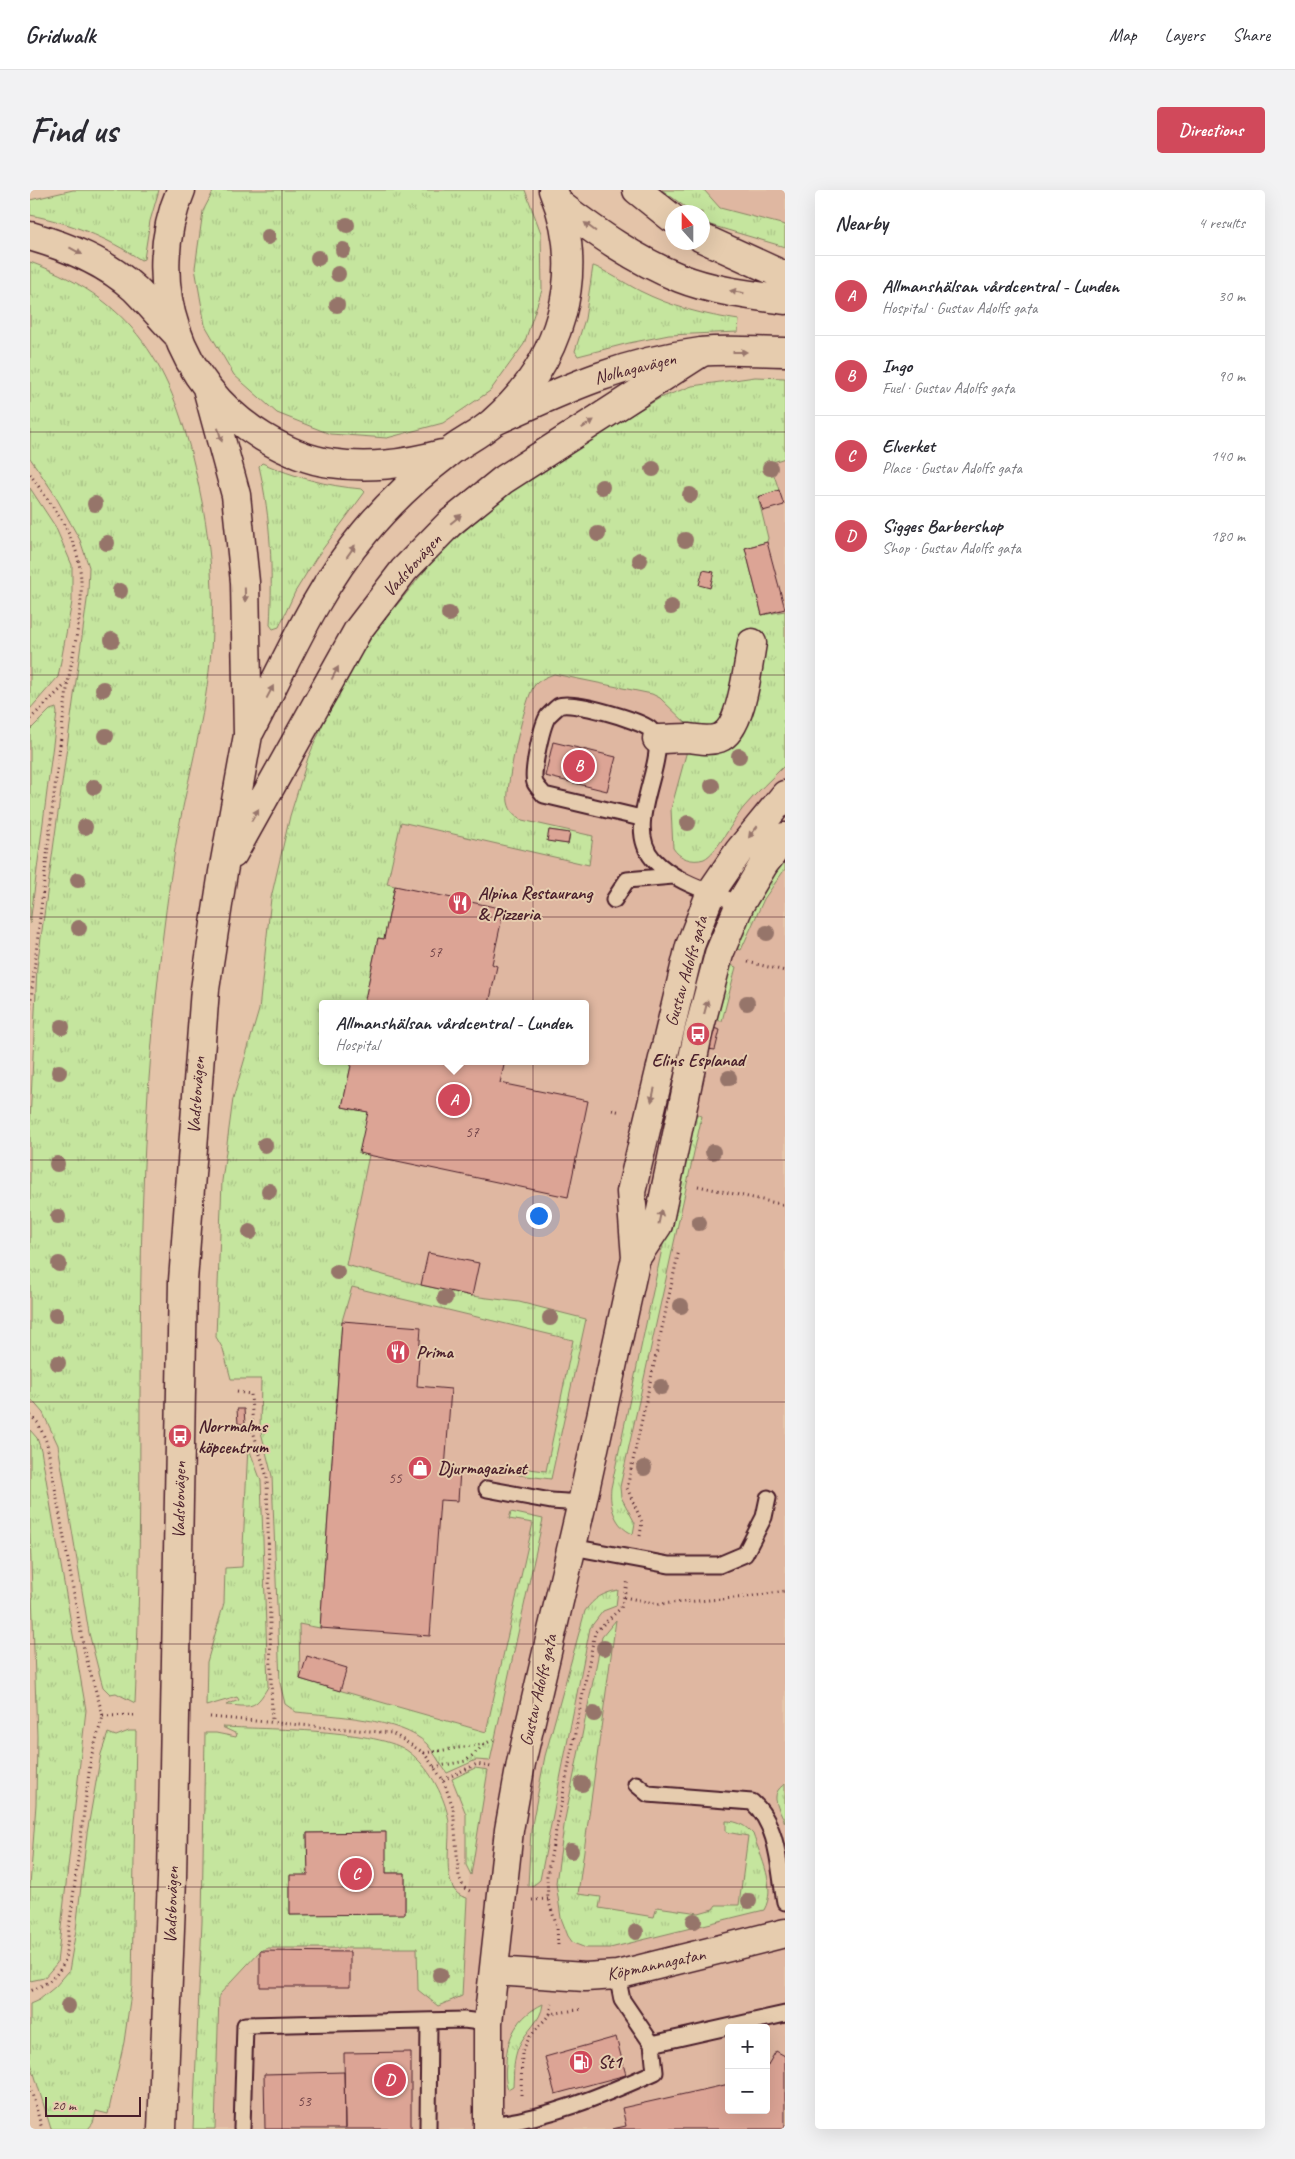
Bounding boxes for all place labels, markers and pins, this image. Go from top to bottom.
pin: B [563,747,595,785]
place label: Alpina Restaurang & Pizzeria [478,882,595,925]
restaurant icon: Alpina Restaurang & Pizzeria [447,890,473,916]
bus stop icon: Elins Esplanad [685,1021,711,1047]
place label: Elins Esplanad [652,1049,748,1071]
pin: A [438,1081,470,1119]
restaurant icon: Prima [385,1339,411,1365]
place label: Prima [416,1341,455,1363]
place label: Norrmalms köpcentrum [198,1415,269,1458]
bus stop icon: Norrmalms köpcentrum [167,1423,193,1449]
shop icon: Djurmagazinet [407,1455,433,1481]
place label: Djurmagazinet [438,1457,529,1479]
pin: C [340,1855,372,1893]
fuel station icon: St1 [568,2049,594,2075]
place label: St1 [598,2051,623,2073]
pin: D [374,2061,406,2099]

